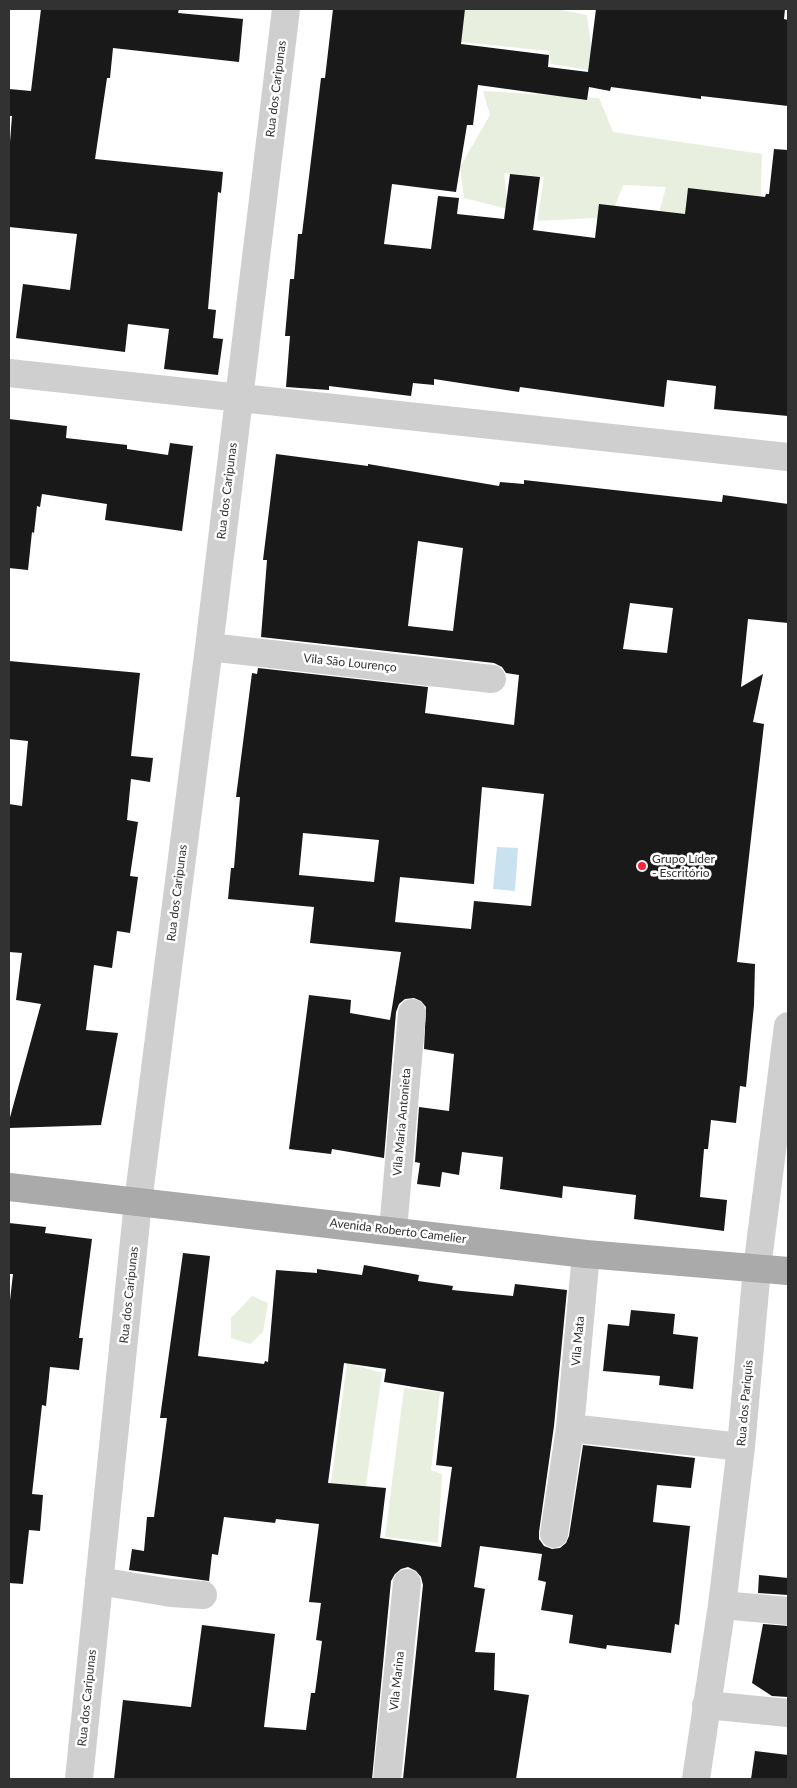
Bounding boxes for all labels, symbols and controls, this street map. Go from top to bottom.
street label: Rua dos Caripunas [263,40,289,138]
street label: Rua dos Caripunas [214,442,240,540]
street label: Vila São Lourenço [303,651,397,675]
street label: Rua dos Caripunas [164,844,190,942]
place label: Grupo Líder - Escritório [652,852,715,880]
marker: Grupo Líder - Escritório [636,860,648,872]
street label: Vila Maria Antonieta [390,1068,414,1176]
street label: Avenida Roberto Camelier [329,1215,467,1247]
street label: Rua dos Caripunas [117,1246,141,1344]
street label: Vila Mata [569,1315,587,1367]
street label: Rua dos Pariquis [734,1359,756,1447]
street label: Rua dos Caripunas [75,1649,99,1747]
street label: Vila Marina [387,1651,407,1711]

